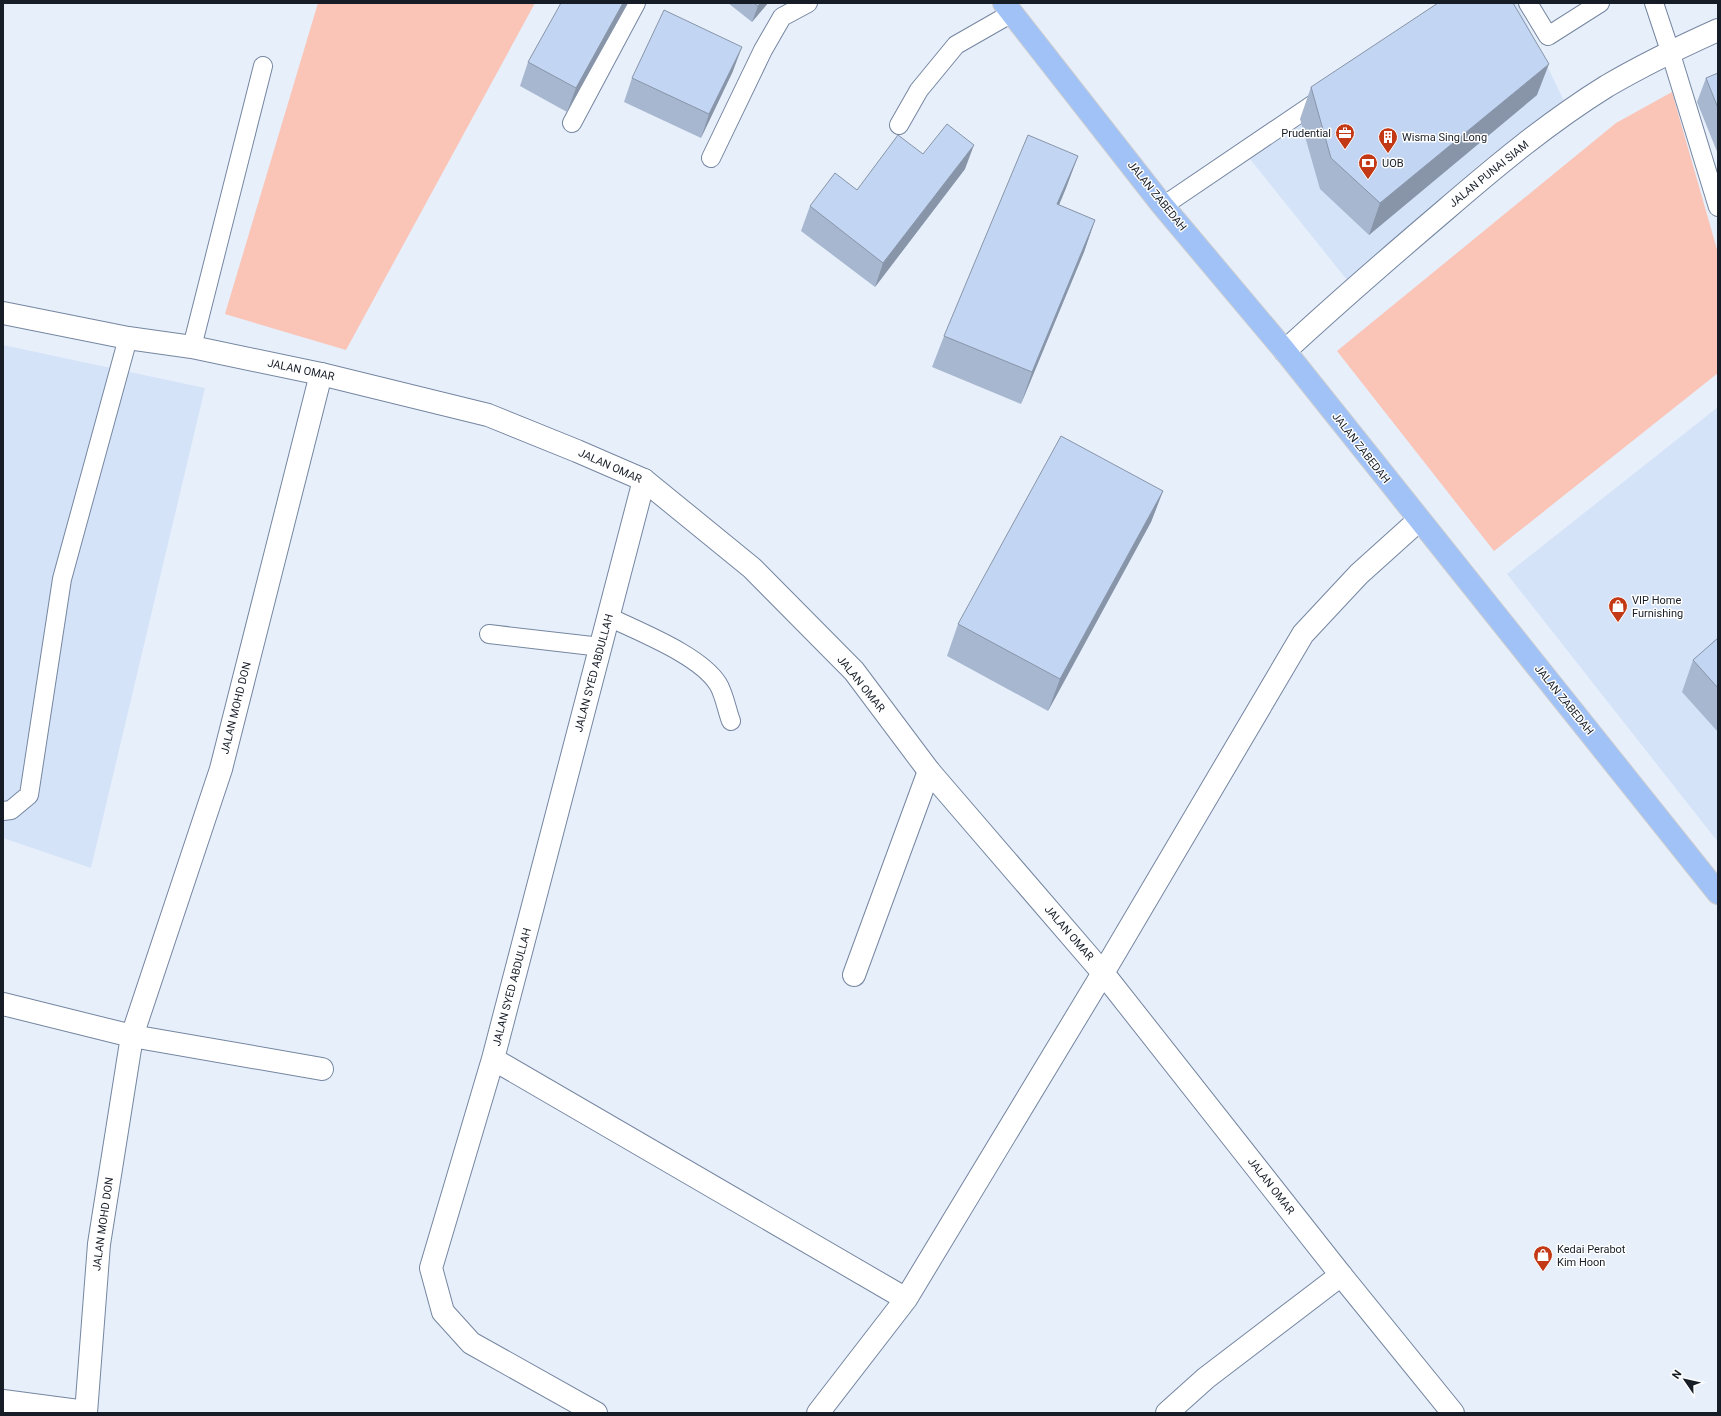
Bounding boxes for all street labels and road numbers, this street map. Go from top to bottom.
street label: JALAN PUNAI SIAM [1447,138,1531,210]
street label: JALAN ZABEDAH [1125,158,1189,234]
street label: JALAN OMAR [266,357,336,383]
street label: JALAN ZABEDAH [1329,410,1393,486]
street label: JALAN OMAR [576,446,644,486]
street label: JALAN SYED ABDULLAH [572,613,616,733]
street label: JALAN OMAR [835,653,888,715]
street label: JALAN MOHD DON [218,661,254,755]
street label: JALAN ZABEDAH [1532,662,1596,738]
street label: JALAN OMAR [1042,903,1096,963]
street label: JALAN SYED ABDULLAH [490,927,534,1047]
street label: JALAN OMAR [1245,1155,1297,1217]
street label: JALAN MOHD DON [90,1176,116,1272]

